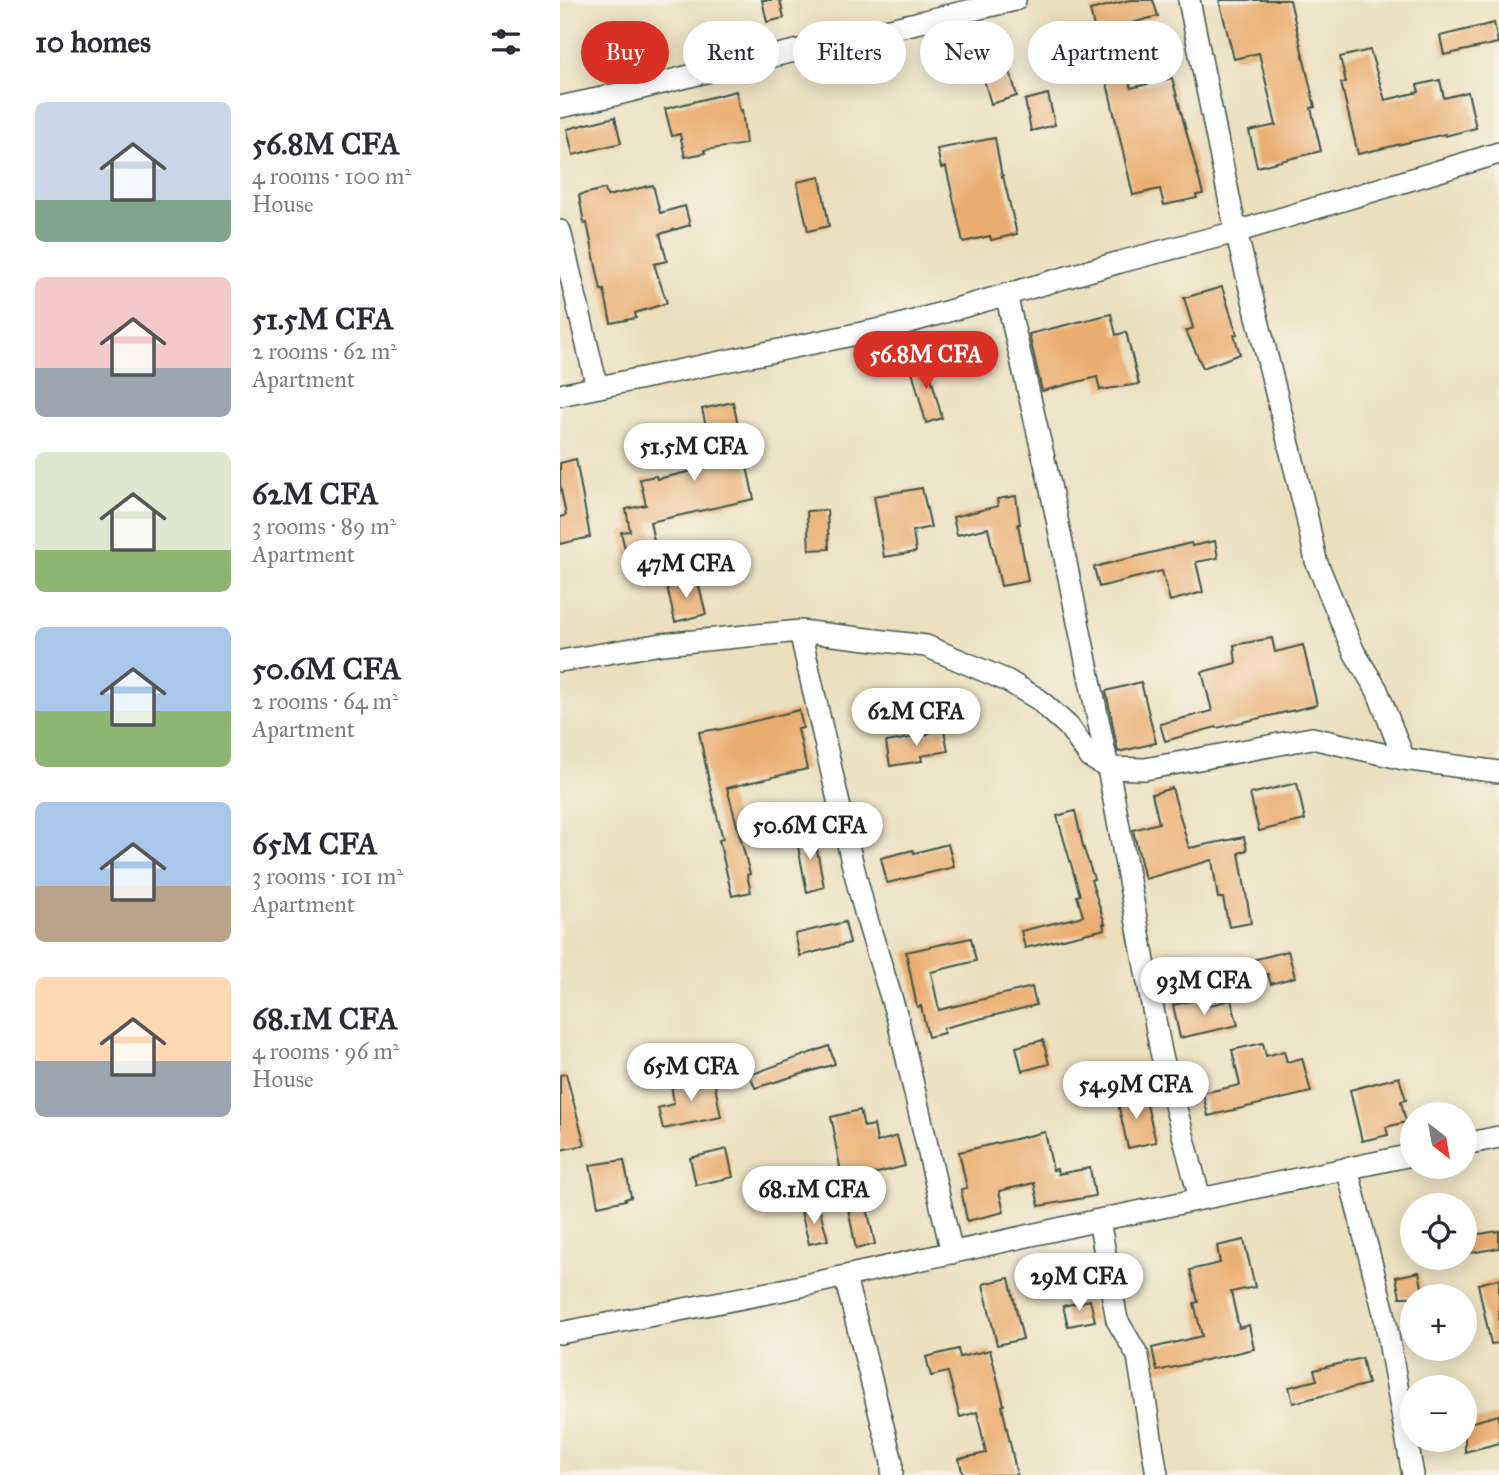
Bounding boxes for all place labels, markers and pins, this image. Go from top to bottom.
pin: 56.8M CFA [846,332,1006,391]
pin: 51.5M CFA [614,424,774,483]
pin: 47M CFA [621,540,751,600]
pin: 62M CFA [851,688,981,748]
pin: 50.6M CFA [730,802,890,862]
pin: 93M CFA [1139,958,1269,1017]
pin: 65M CFA [626,1044,756,1103]
pin: 54.9M CFA [1056,1062,1216,1121]
pin: 68.1M CFA [734,1166,894,1226]
pin: 29M CFA [1014,1254,1144,1313]

